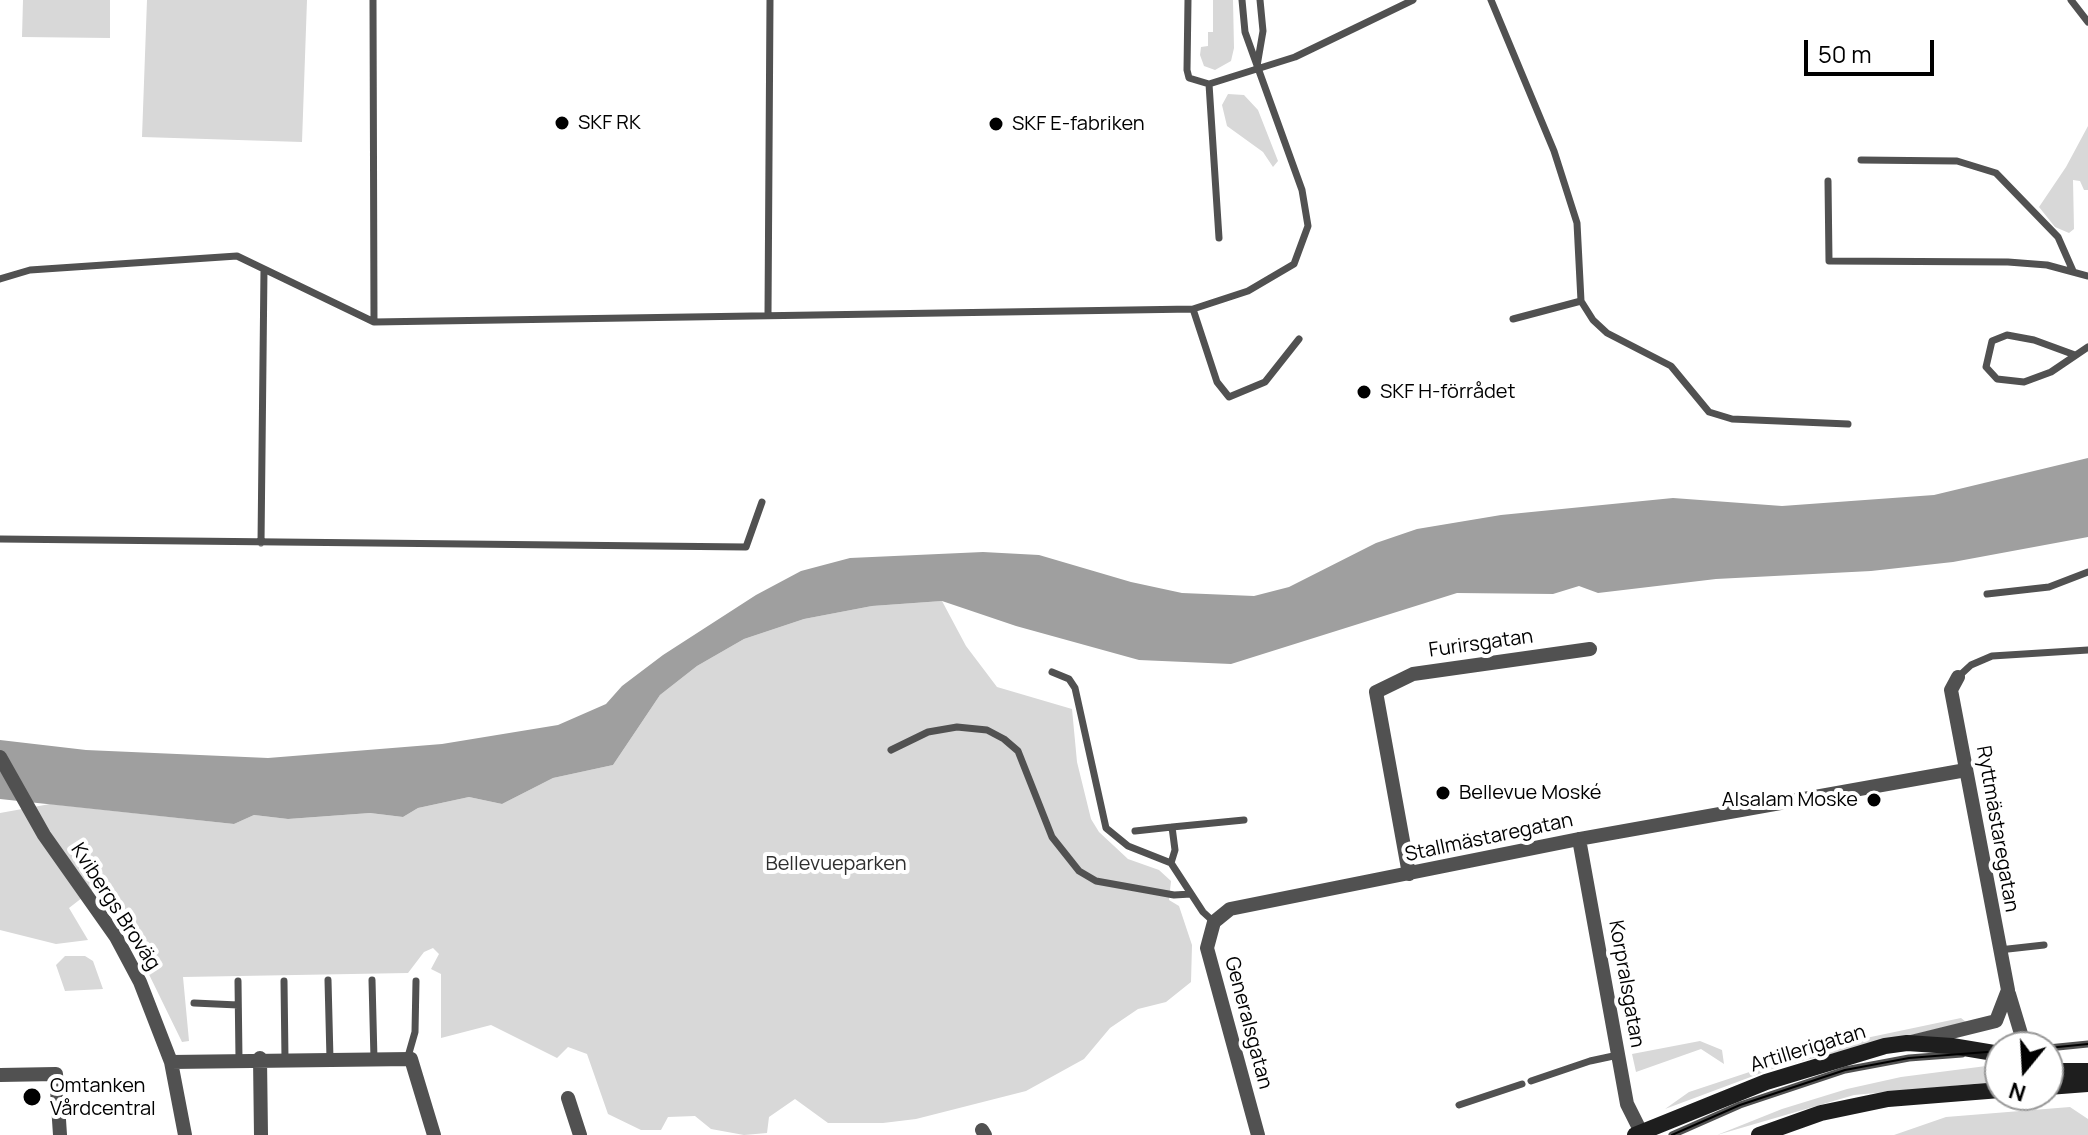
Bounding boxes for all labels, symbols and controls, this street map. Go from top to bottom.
scale bar [1808,24,1938,74]
text: 50 m [1818,37,1872,70]
place label: SKF RK [578,111,641,135]
place label: SKF E-fabriken [1012,112,1145,136]
marker: SKF RK [553,114,571,132]
marker: SKF E-fabriken [987,115,1005,133]
place label: SKF H-förrådet [1380,380,1516,404]
marker: SKF H-förrådet [1355,383,1373,401]
street label: Furirsgatan [1427,625,1535,663]
street label: Ryttmästaregatan [1971,744,2023,914]
place label: Bellevue Moské [1459,781,1602,805]
marker: Bellevue Moské [1434,784,1452,802]
place label: Alsalam Moske [1722,788,1858,812]
marker: Alsalam Moske [1865,791,1883,809]
street label: Stallmästaregatan [1403,808,1575,868]
street label: Kvibergs Broväg [65,839,165,975]
park label: Bellevueparken [765,852,907,876]
street label: Korpralsgatan [1603,918,1649,1050]
street label: Generalsgatan [1219,954,1277,1092]
street label: Artillerigatan [1747,1020,1869,1078]
north arrow [1984,1031,2064,1111]
place label: Omtanken Vårdcentral [50,1074,156,1121]
text: N [2005,1075,2029,1109]
marker: Omtanken Vårdcentral [21,1086,43,1108]

